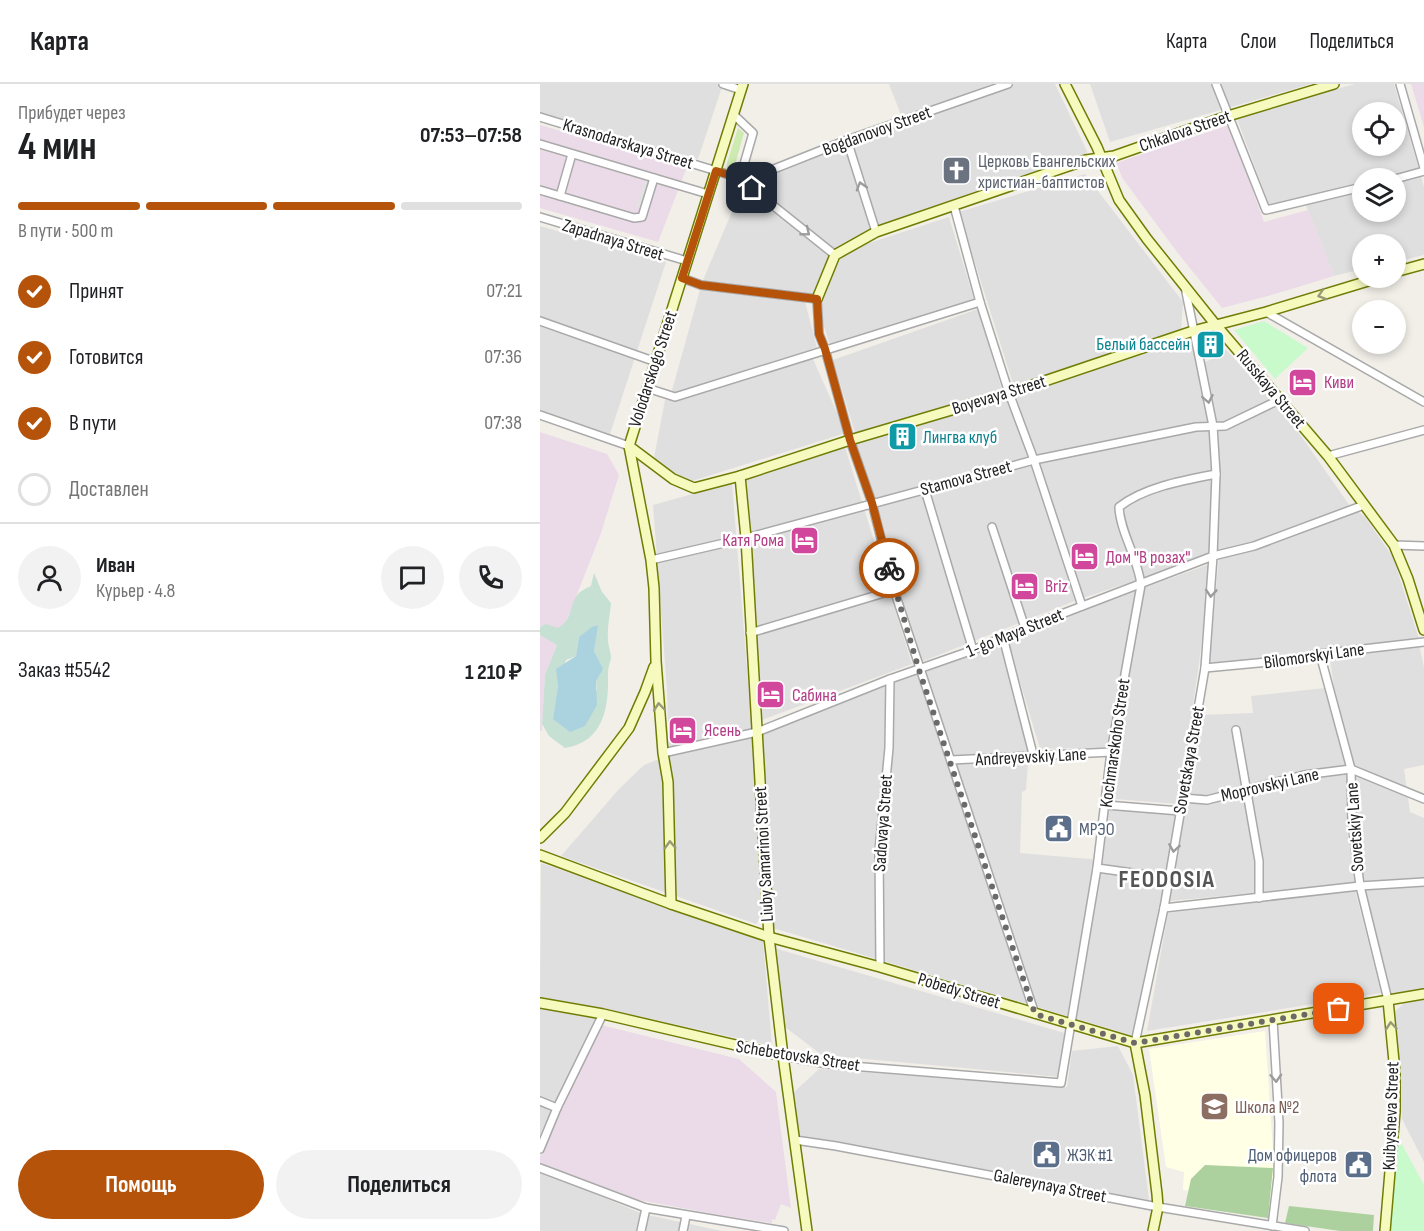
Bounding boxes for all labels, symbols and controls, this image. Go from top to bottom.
text: Карта [30,25,89,58]
text: Карта [1166,29,1207,54]
text: Слои [1240,29,1276,54]
text: Поделиться [1309,29,1394,54]
text: Прибудет через [18,101,126,125]
street label: Bogdanovoy Street [820,101,935,160]
map controls [1352,102,1406,354]
button: locate [1352,102,1406,156]
street label: Chkalova Street [1136,105,1234,156]
street label: Krasnodarskaya Street [560,114,696,174]
text: 07:53–07:58 [420,122,522,149]
text: 4 мин [18,124,96,171]
place label: Церковь Евангельских христиан-баптистов [978,151,1116,193]
church icon: Церковь Евангельских христиан-баптистов [941,155,973,187]
pin [726,162,777,213]
button: layers [1352,168,1406,222]
icon: home [735,171,768,204]
one-way arrow [856,181,868,192]
street label: Zapadnaya Street [560,215,667,266]
text: В пути · 500 m [18,219,113,243]
one-way arrow [799,224,810,235]
button: + [1352,234,1406,288]
icon: check [18,275,51,308]
text: Принят [69,278,124,305]
text: 07:21 [486,279,522,303]
one-way arrow [1318,288,1328,300]
button: − [1352,300,1406,354]
street label: Volodarskogo Street [624,308,682,430]
building icon: Белый баcсейн [1195,328,1227,360]
place label: Белый баcсейн [1096,334,1190,355]
icon: check [18,341,51,374]
text: Готовится [69,344,143,371]
text: 07:36 [484,345,522,369]
street label: Russkaya Street [1232,345,1310,433]
hotel icon: Киви [1287,366,1319,398]
street label: Boyevaya Street [949,371,1049,419]
place label: Киви [1324,372,1354,393]
one-way arrow [1201,393,1214,403]
icon: check [18,407,51,440]
text: В пути [69,410,117,437]
text: 07:38 [484,411,522,435]
building icon: Лингва клуб [886,421,918,453]
place label: Лингва клуб [923,427,997,448]
street label: Stamova Street [918,456,1014,500]
text: Доставлен [69,476,149,503]
hotel icon: Катя Рома [789,524,821,556]
place label: Катя Рома [722,530,784,551]
courier [859,538,919,598]
hotel icon: Дом "В розах" [1069,541,1101,573]
button: person [18,546,81,609]
button: chat [381,546,444,609]
button: phone [459,546,522,609]
place label: Дом "В розах" [1106,547,1191,568]
text: Иван [96,552,135,579]
icon: bike [873,552,906,585]
hotel icon: Briz [1008,570,1040,602]
place label: Briz [1045,576,1069,597]
text: Курьер · 4.8 [96,579,175,603]
one-way arrow [1204,588,1217,597]
street label: 1-go Maya Street [963,604,1067,662]
street label: Bilomorskyi Lane [1262,639,1366,673]
text: Заказ #5542 [18,657,111,684]
text: 1 210 ₽ [465,659,522,686]
street label: Kochmarskoho Street [1096,677,1135,809]
hotel icon: Сабина [755,679,787,711]
place label: Сабина [792,685,837,706]
one-way arrow [653,703,666,712]
street label: Sovetskaya Street [1169,704,1209,815]
hotel icon: Ясень [667,714,699,746]
place label: Ясень [704,720,741,741]
street label: Andreyevskiy Lane [974,744,1087,770]
street label: Moprovskyi Lane [1219,764,1321,806]
street label: Sadovaya Street [869,773,897,872]
street label: Sovetskiy Lane [1341,782,1369,872]
street label: Liuby Samarinoi Street [750,785,778,922]
public building icon: МРЭО [1042,813,1074,845]
place label: МРЭО [1079,819,1115,840]
one-way arrow [663,841,676,850]
one-way arrow [1169,843,1181,853]
district label: FEODOSIA [1118,865,1216,894]
street label: Pobedy Street [915,969,1003,1014]
pin [1313,983,1364,1034]
icon: bag [1322,992,1355,1025]
one-way arrow [1385,1022,1398,1031]
street label: Schebetovska Street [735,1036,862,1076]
street label: Kuibysheva Street [1379,1061,1403,1171]
one-way arrow [1269,1074,1282,1083]
school or university icon: Школа №2 [1198,1091,1230,1123]
place label: Школа №2 [1235,1097,1299,1118]
public building icon: ЖЭК #1 [1030,1139,1062,1171]
place label: ЖЭК #1 [1067,1145,1113,1166]
place label: Дом офицеров флота [1248,1145,1337,1187]
public building icon: Дом офицеров флота [1342,1149,1374,1181]
button: Помощь [18,1150,264,1219]
button: Поделиться [276,1150,522,1219]
street label: Galereynaya Street [992,1165,1109,1207]

